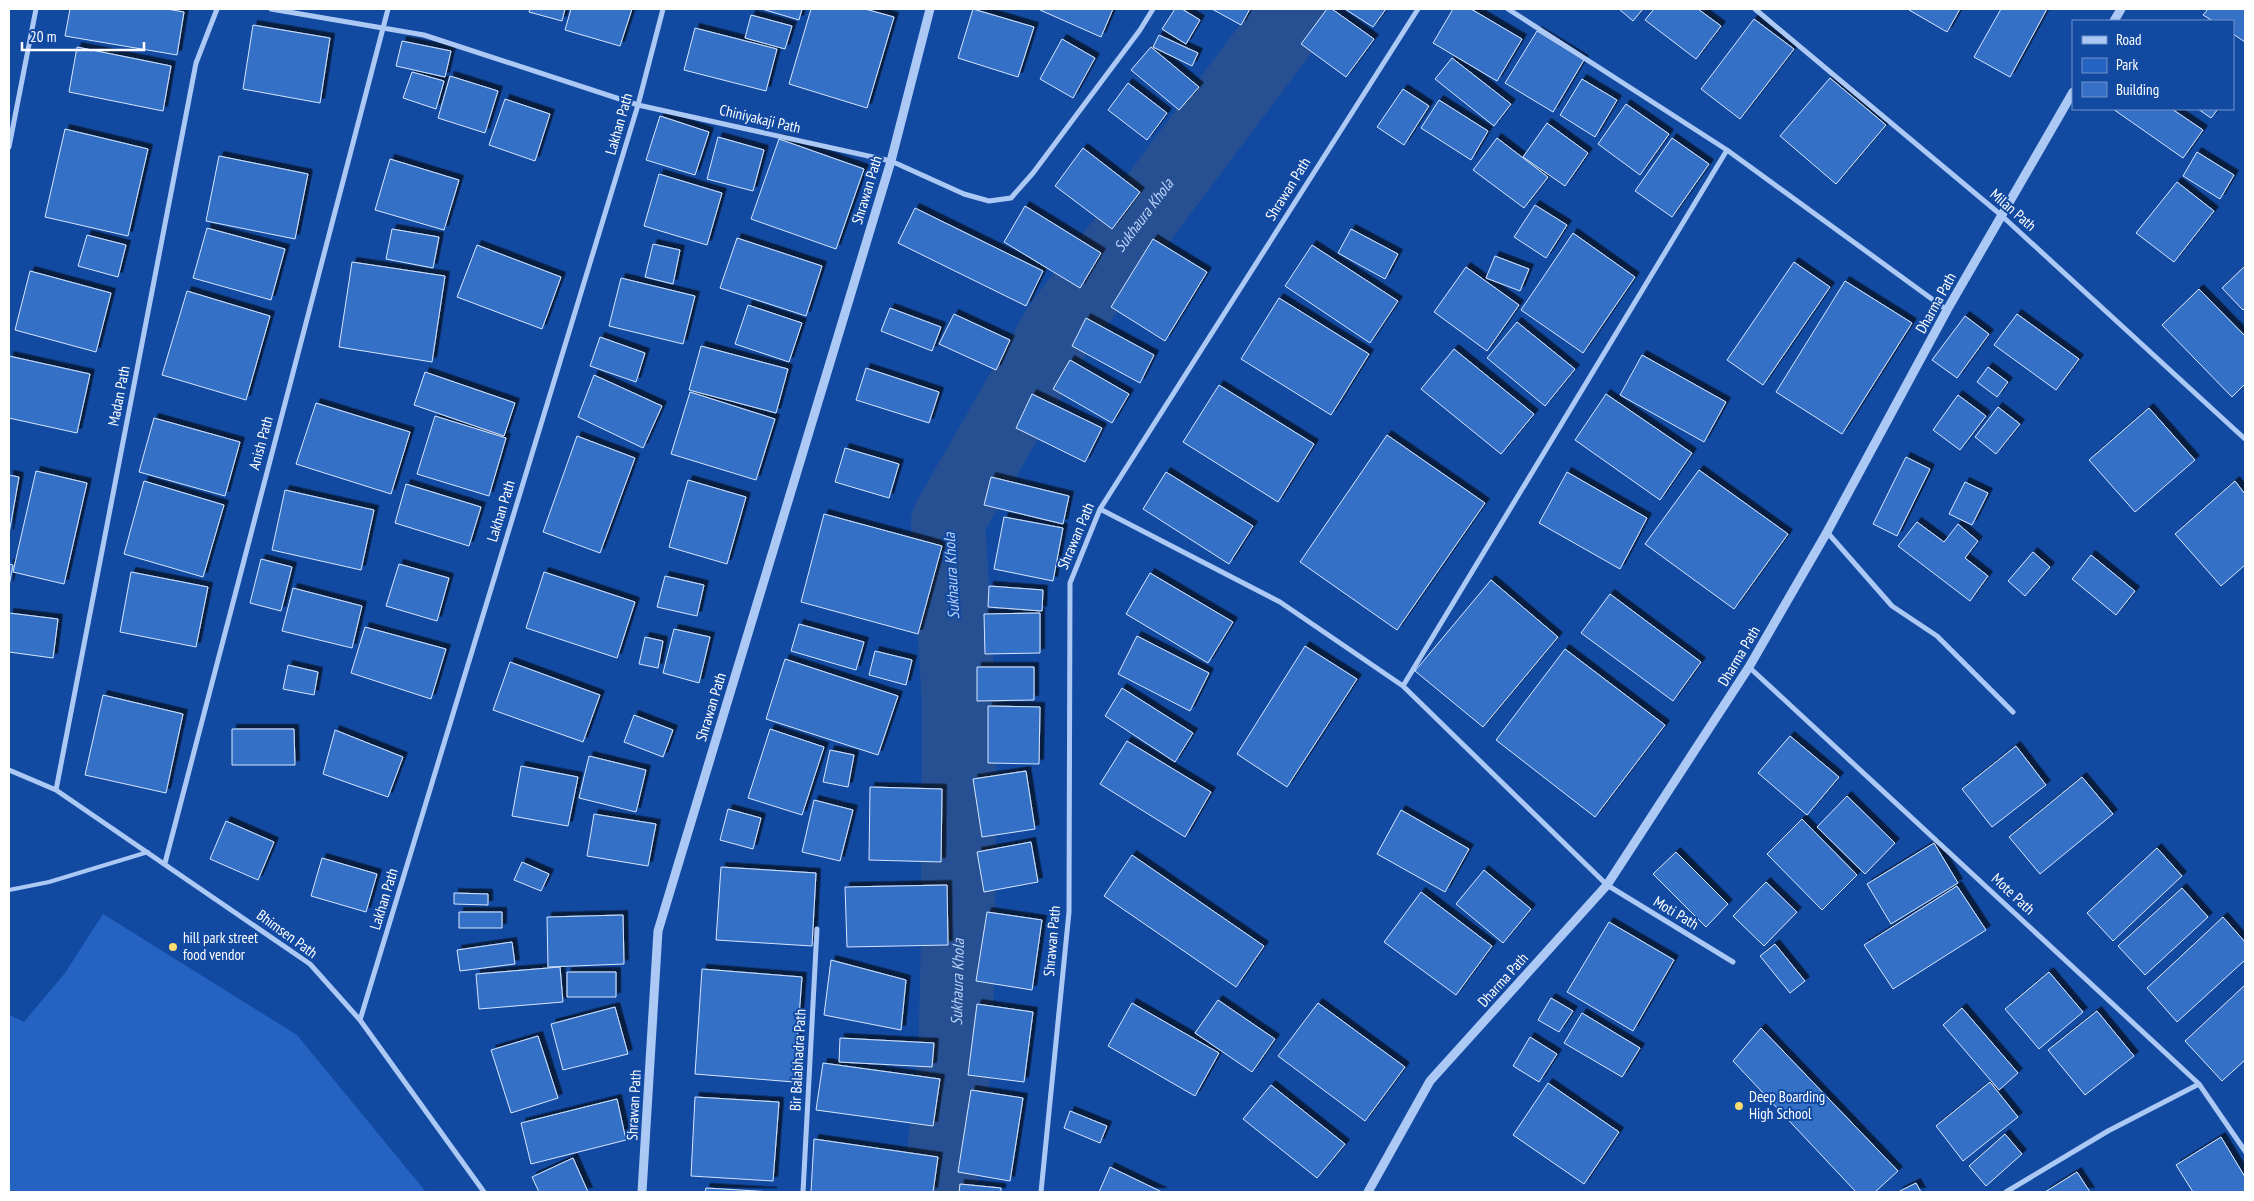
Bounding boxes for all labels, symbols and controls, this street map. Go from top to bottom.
scale bar [22,20,145,52]
legend [2072,20,2234,110]
text: 20 m [30,27,56,46]
text: Road [2116,30,2142,49]
text: Park [2116,55,2138,74]
text: Building [2116,80,2159,99]
street label: Lakhan Path [601,91,636,157]
street label: Chiniyakaji Path [718,100,803,137]
street label: Shrawan Path [847,153,886,227]
street label: Shrawan Path [1261,154,1314,224]
water label: Sukhaura Khola [1109,173,1178,256]
street label: Milan Path [1986,184,2040,235]
street label: Dharma Path [1911,269,1960,336]
street label: Madan Path [103,364,134,428]
street label: Anish Path [244,414,277,472]
street label: Lakhan Path [482,478,519,544]
street label: Shrawan Path [1053,499,1098,572]
water label: Sukhaura Khola [939,531,963,620]
street label: Dharma Path [1713,622,1764,689]
street label: Shrawan Path [691,670,730,744]
street label: Lakhan Path [365,866,402,932]
street label: Mote Path [1988,869,2039,918]
street label: Moti Path [1650,892,1702,934]
street label: Bhimsen Path [253,905,322,962]
street label: Shrawan Path [1039,905,1064,977]
place label: hill park street food vendor [183,928,258,964]
water label: Sukhaura Khola [946,937,968,1026]
marker: hill park street food vendor [167,941,179,953]
street label: Dharma Path [1473,949,1532,1011]
street label: Bir Balabhadra Path [785,1008,810,1111]
street label: Shrawan Path [622,1069,645,1141]
place label: Deep Boarding High School [1749,1087,1825,1123]
marker: Deep Boarding High School [1733,1100,1745,1112]

